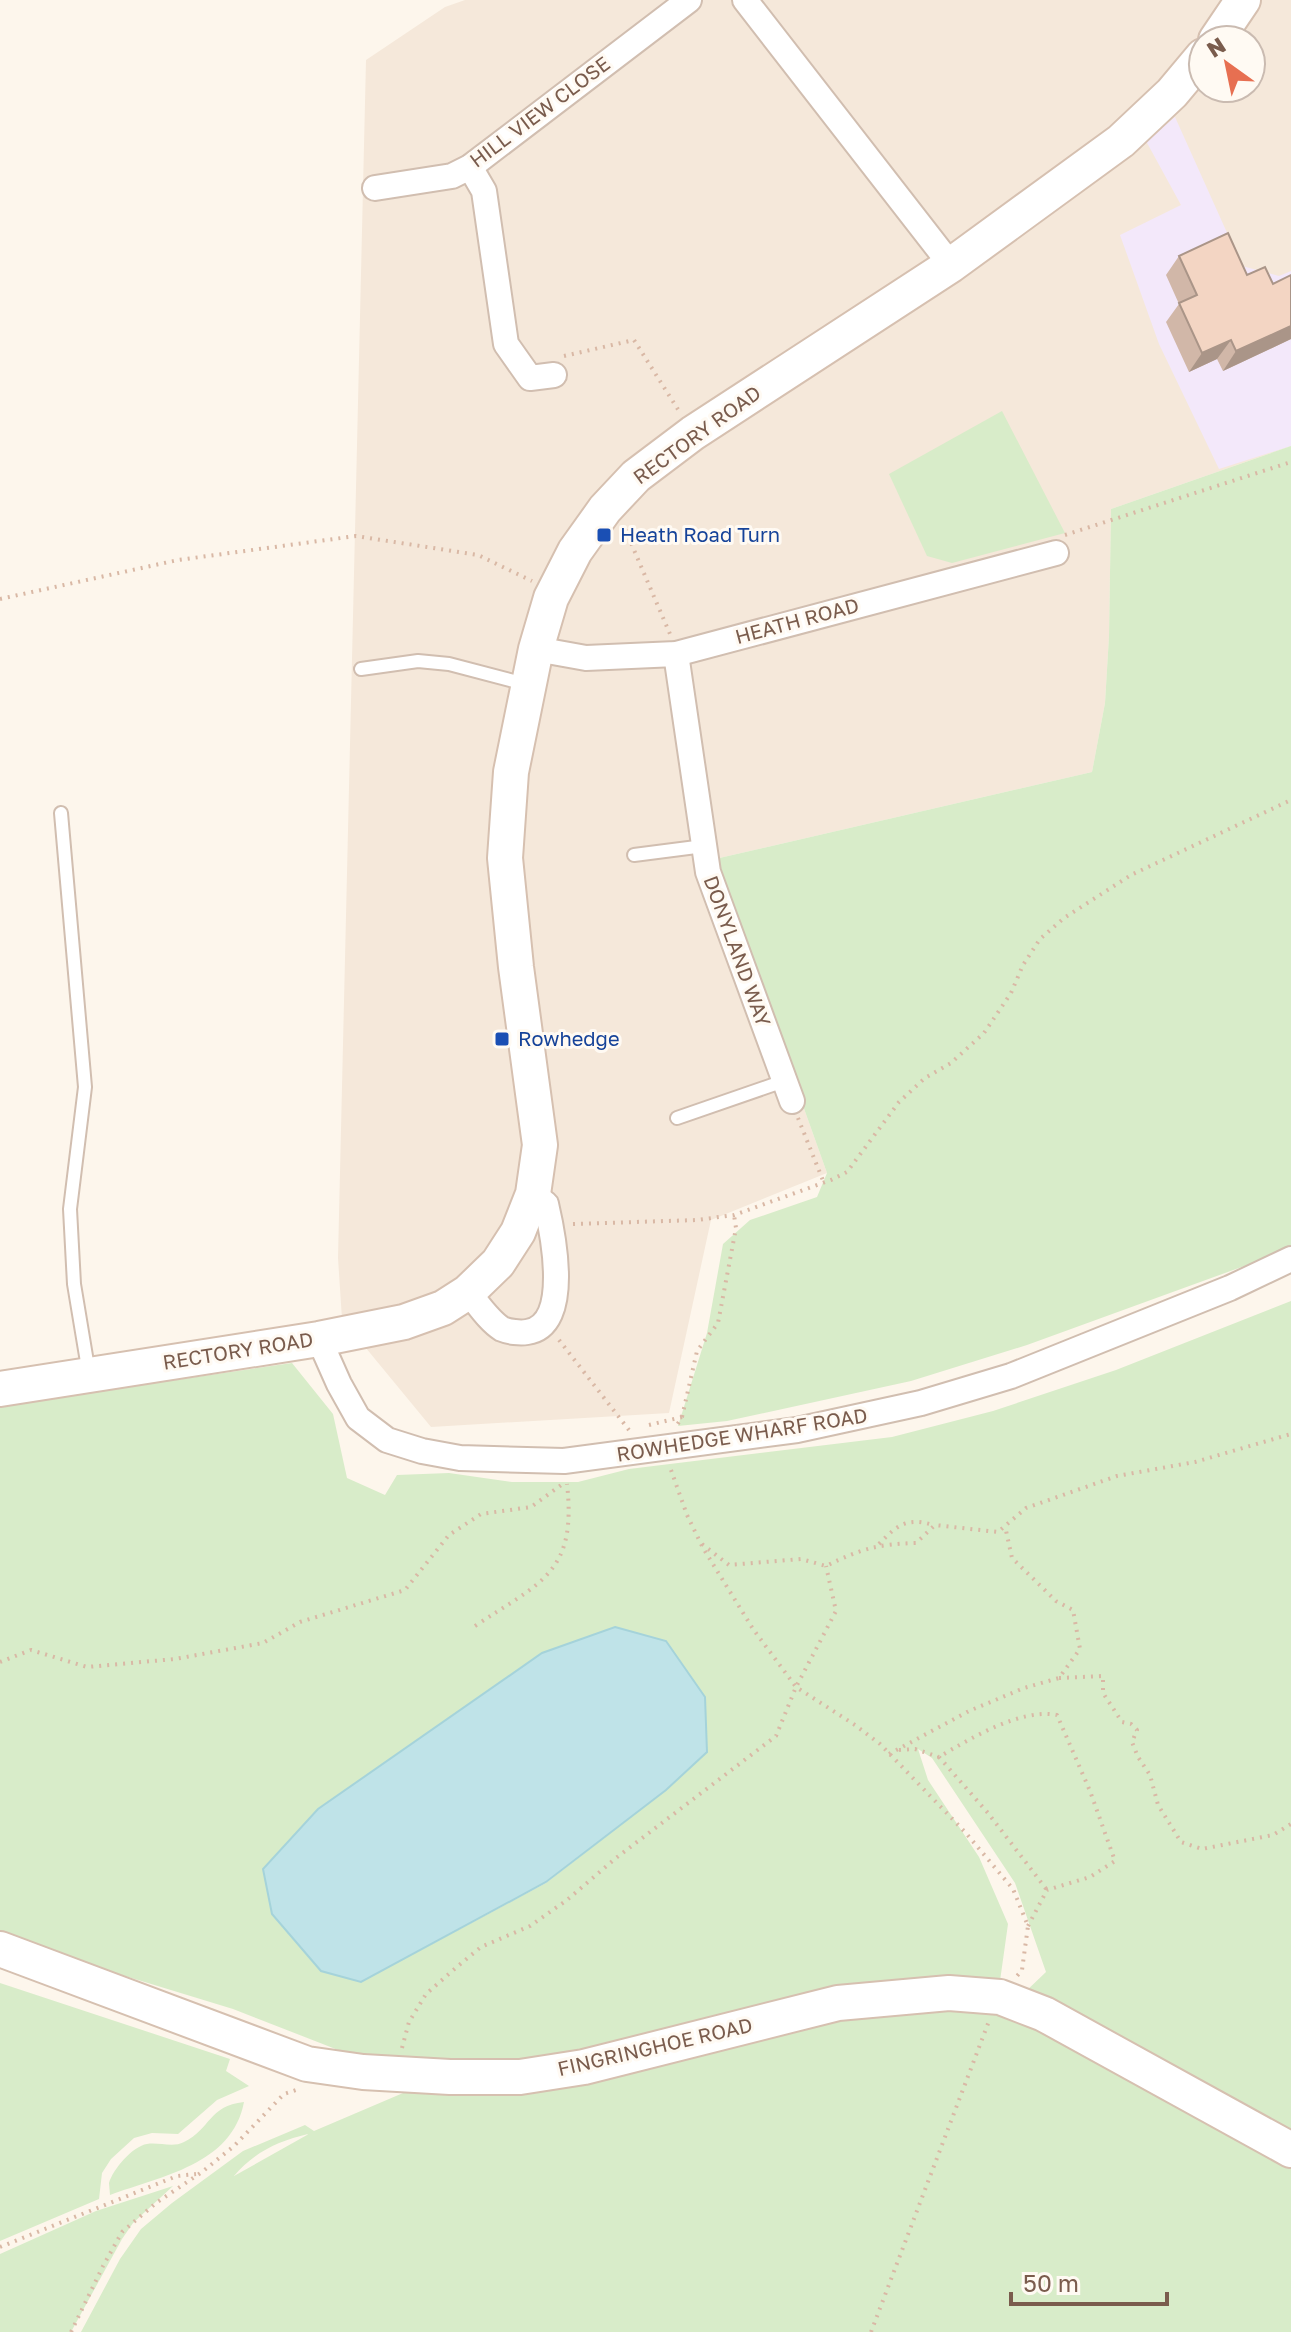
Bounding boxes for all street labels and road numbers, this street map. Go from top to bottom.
street label: HILL VIEW CLOSE [465,51,614,172]
street label: RECTORY ROAD [628,380,765,489]
street label: HEATH ROAD [732,592,861,648]
street label: DONYLAND WAY [700,872,776,1029]
street label: RECTORY ROAD [161,1326,315,1374]
street label: ROWHEDGE WHARF ROAD [615,1402,869,1466]
street label: FINGRINGHOE ROAD [555,2012,755,2080]

